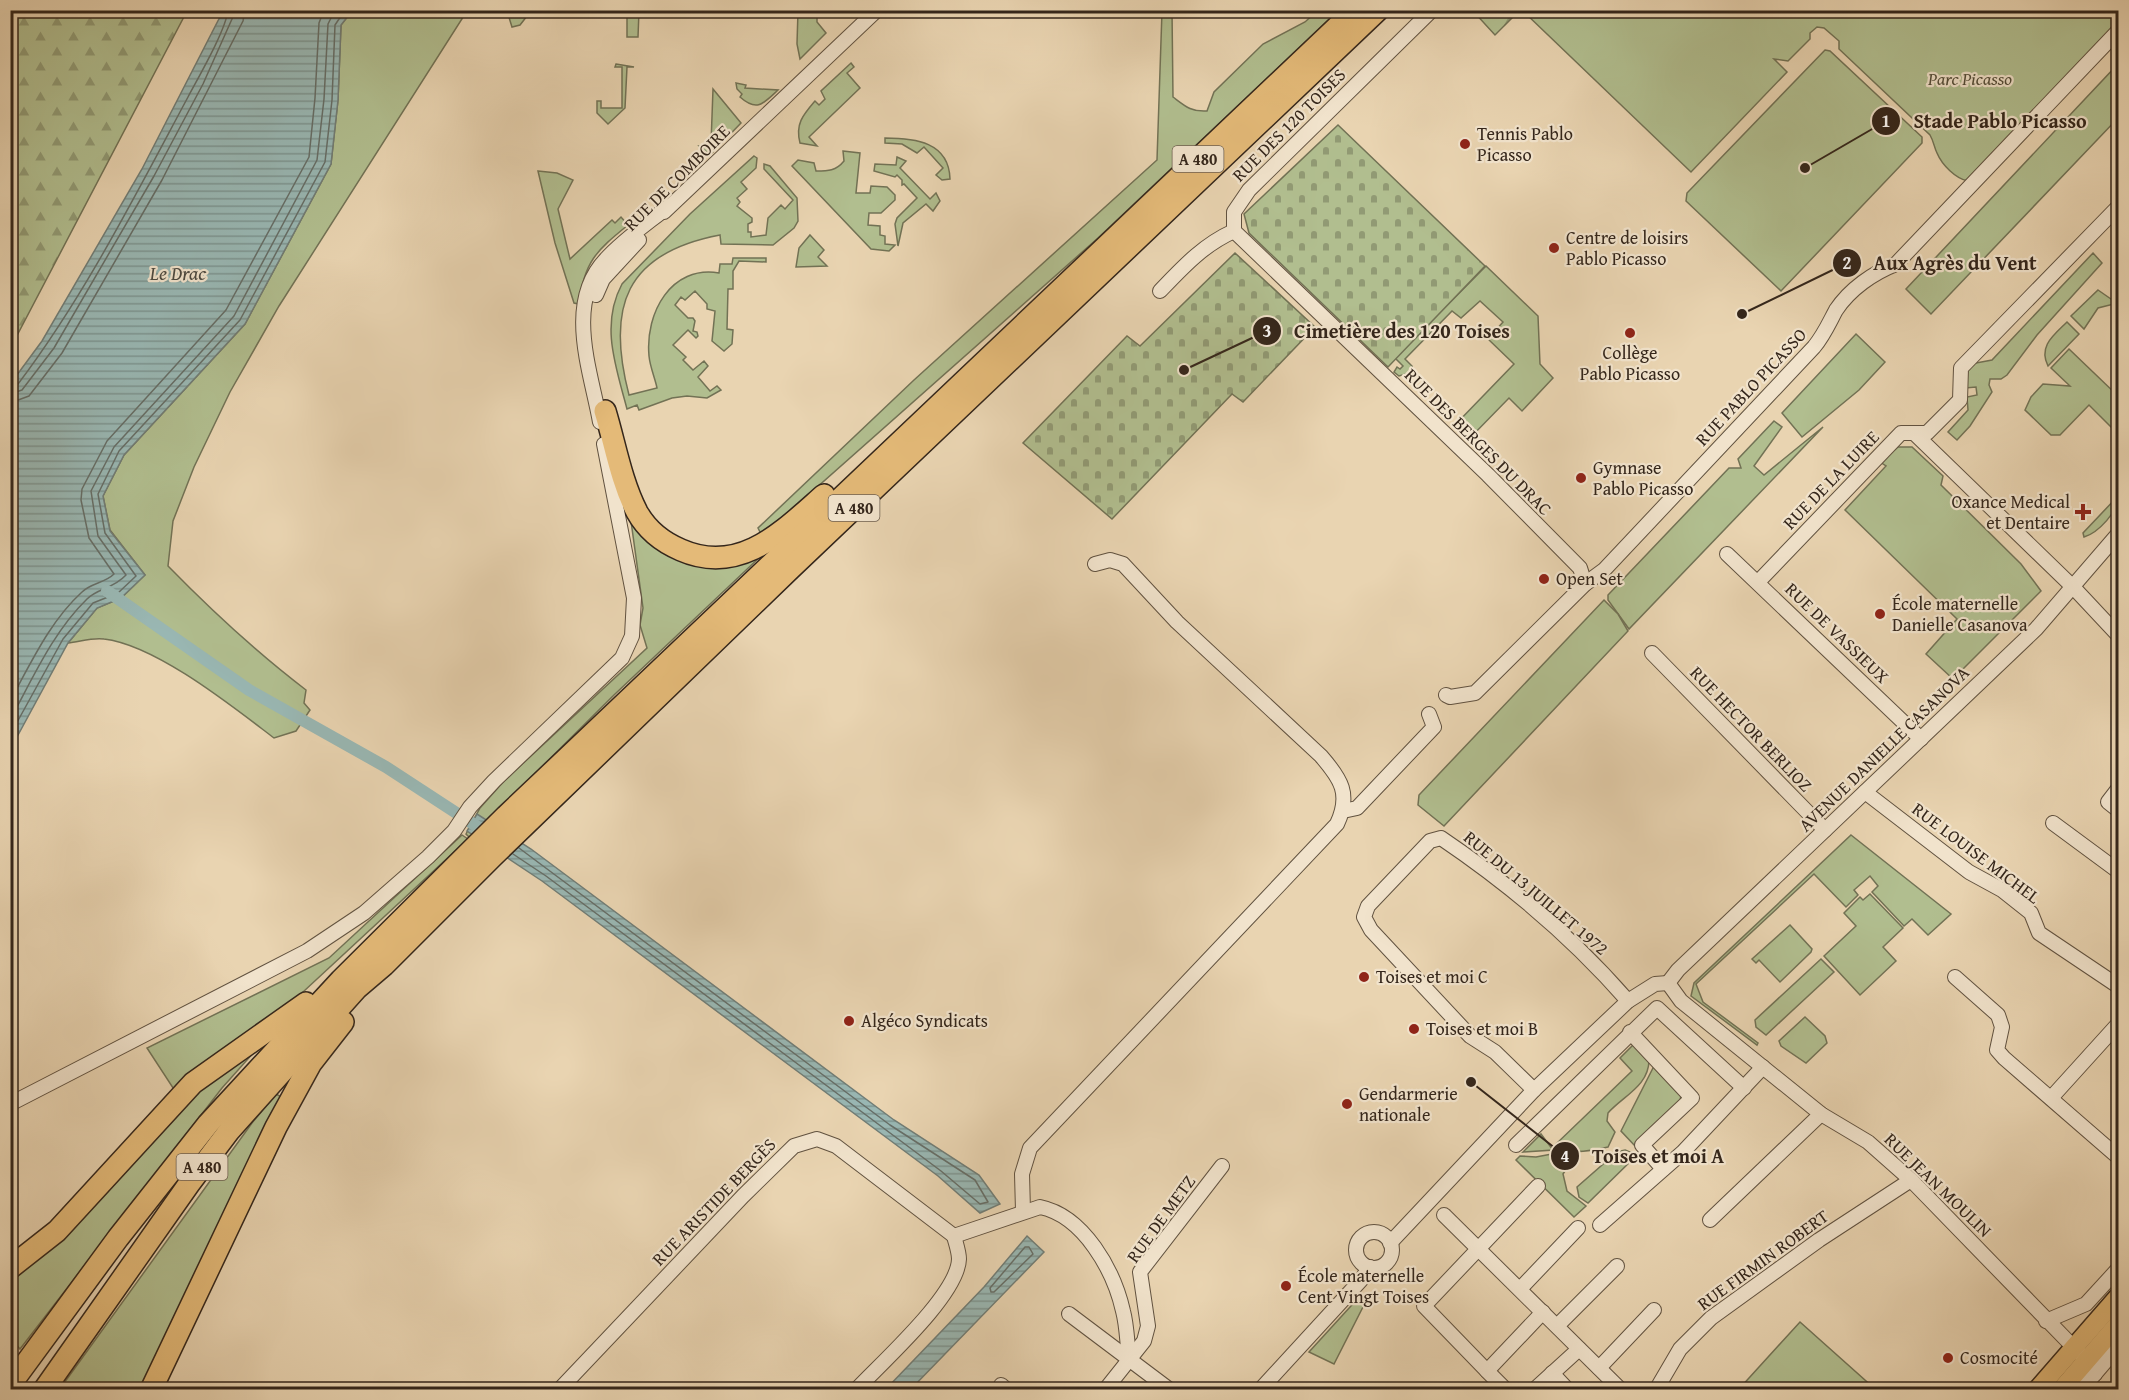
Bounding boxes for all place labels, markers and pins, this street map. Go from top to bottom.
callout: Stade Pablo Picasso [1871,102,2098,140]
place label: Tennis Pablo Picasso [1477,120,1573,168]
marker: Tennis Pablo Picasso [1458,137,1472,151]
place label: Centre de loisirs Pablo Picasso [1566,224,1688,272]
marker: Centre de loisirs Pablo Picasso [1547,241,1561,255]
callout: Aux Agrès du Vent [1832,244,2049,282]
callout: Cimetière des 120 Toises [1252,312,1522,350]
marker: Collège Pablo Picasso [1623,326,1637,340]
place label: Collège Pablo Picasso [1580,339,1680,387]
place label: Gymnase Pablo Picasso [1593,454,1693,502]
marker: Gymnase Pablo Picasso [1574,471,1588,485]
place label: Oxance Medical et Dentaire [1951,488,2070,536]
marker: Oxance Medical et Dentaire [2074,503,2092,521]
place label: Open Set [1556,565,1623,592]
marker: Open Set [1537,572,1551,586]
place label: École maternelle Danielle Casanova [1892,590,2028,638]
marker: École maternelle Danielle Casanova [1873,607,1887,621]
place label: Toises et moi C [1376,963,1488,990]
marker: Toises et moi C [1357,970,1371,984]
place label: Algéco Syndicats [861,1007,988,1034]
marker: Algéco Syndicats [842,1014,856,1028]
place label: Toises et moi B [1426,1015,1538,1042]
marker: Toises et moi B [1407,1022,1421,1036]
place label: Gendarmerie nationale [1359,1080,1458,1128]
marker: Gendarmerie nationale [1340,1097,1354,1111]
callout: Toises et moi A [1550,1137,1736,1175]
place label: École maternelle Cent Vingt Toises [1298,1262,1429,1310]
marker: École maternelle Cent Vingt Toises [1279,1279,1293,1293]
place label: Cosmocité [1960,1344,2038,1371]
marker: Cosmocité [1941,1351,1955,1365]

